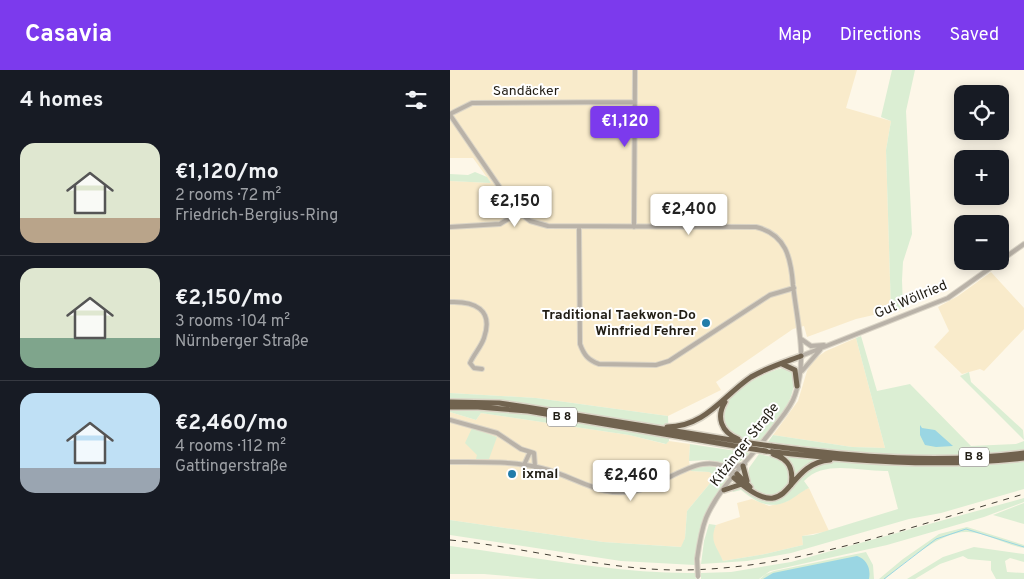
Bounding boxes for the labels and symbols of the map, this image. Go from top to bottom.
street label: Sandäcker [493,83,560,100]
pin: €1,120 [584,106,666,148]
pin: €2,150 [474,186,556,228]
pin: €2,400 [648,194,730,236]
street label: Gut Wöllried [872,277,950,323]
place label: Traditional Taekwon-Do Winfried Fehrer [542,307,696,340]
marker: Traditional Taekwon-Do Winfried Fehrer [700,317,712,329]
street label: Kitzinger Straße [707,400,783,490]
road number: B 8 [547,408,577,427]
road number: B 8 [959,448,989,467]
pin: €2,460 [590,460,672,502]
place label: ixmal [522,466,558,483]
marker: ixmal [506,468,518,480]

